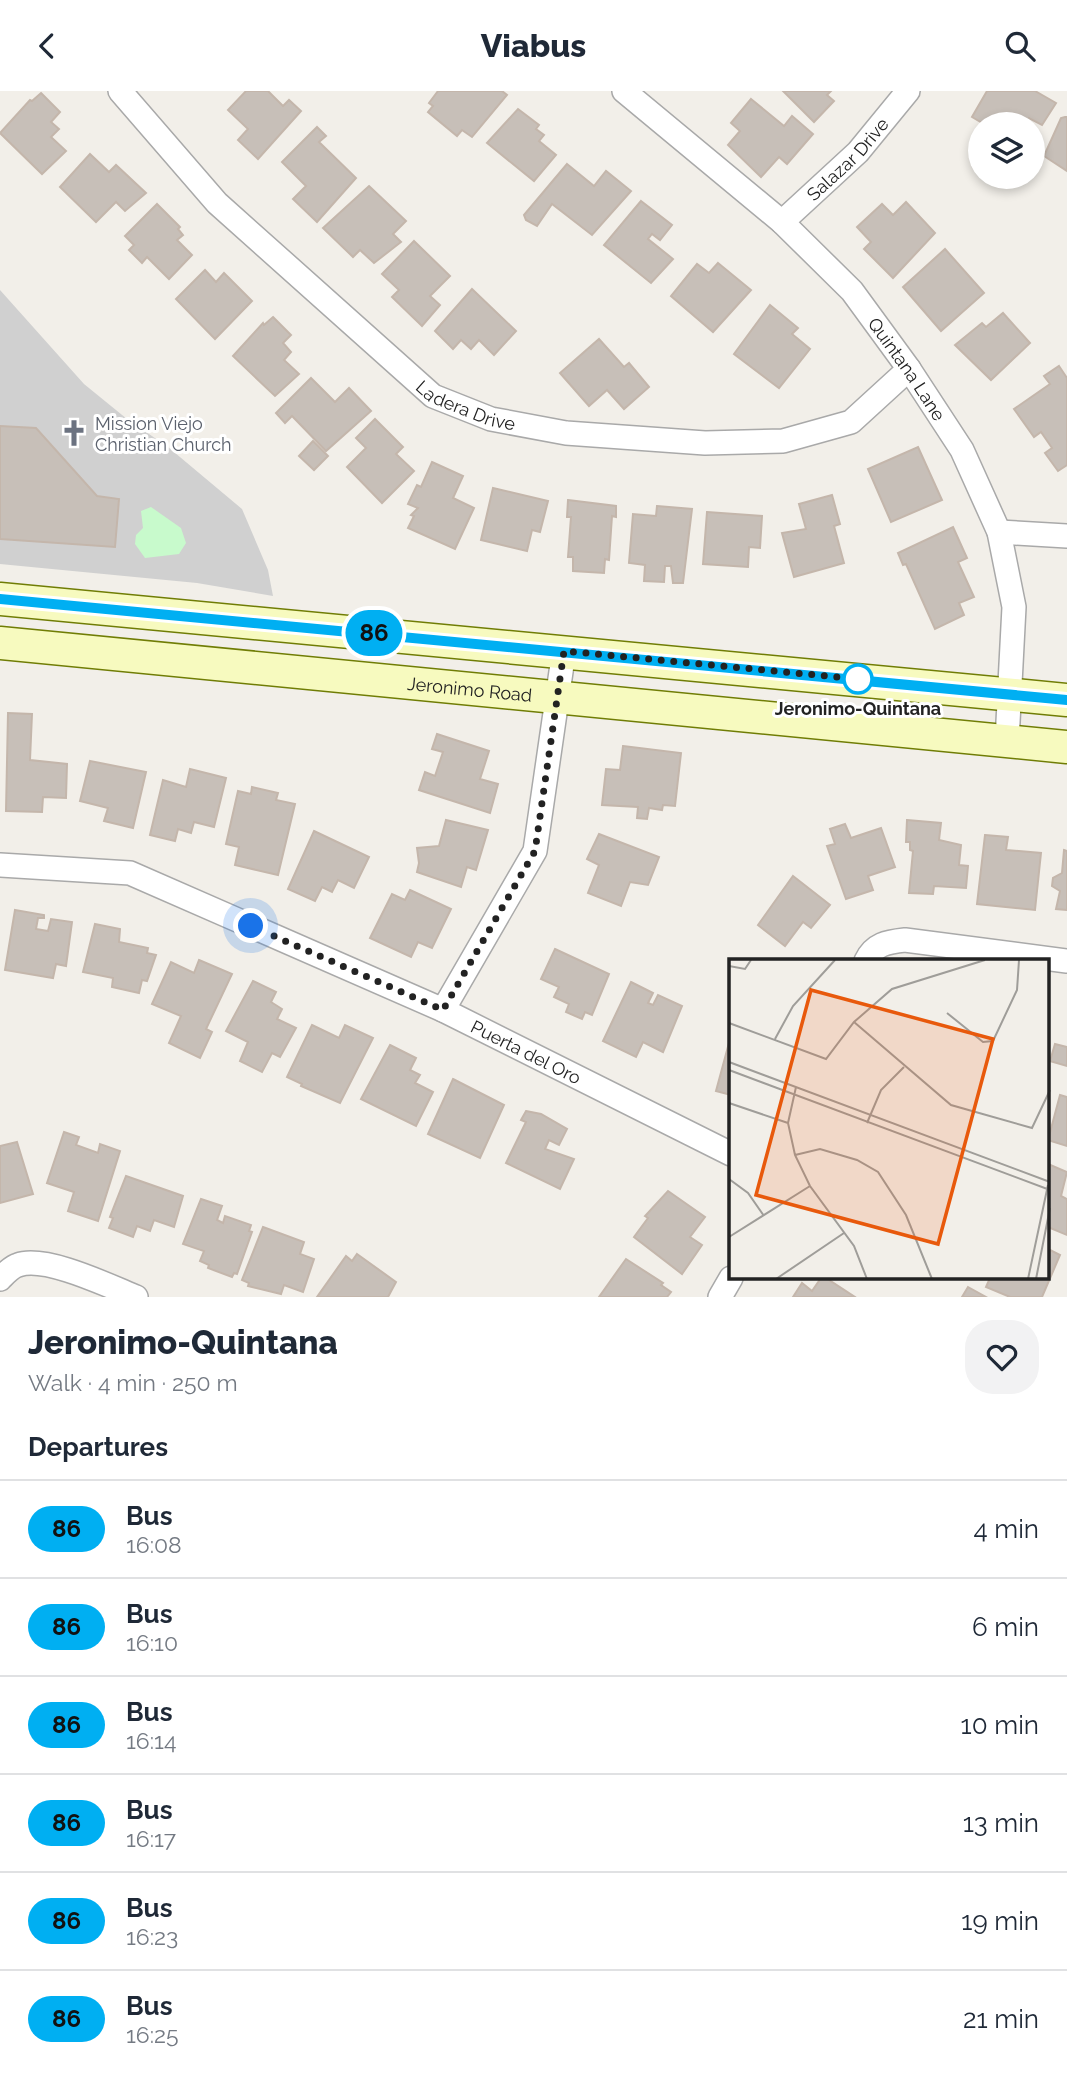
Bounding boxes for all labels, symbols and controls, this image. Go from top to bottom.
icon: back [28,27,66,65]
text: Viabus [481,27,586,64]
icon: search [1001,27,1039,65]
map controls [968,112,1045,189]
button: layers [968,112,1045,189]
street label: Salazar Drive [802,113,893,205]
street label: Quintana Lane [864,313,950,425]
street label: Ladera Drive [412,376,518,434]
place label: Mission Viejo Christian Church [95,413,232,455]
church icon: Mission Viejo Christian Church [59,418,89,448]
line badge: 86 [342,610,406,656]
text: 86 [359,618,389,647]
marker: Jeronimo-Quintana [843,664,873,694]
street label: Jeronimo Road [406,672,533,705]
place label: Jeronimo-Quintana [775,698,941,719]
your location [233,908,268,943]
inset map [729,959,1050,1279]
street label: Puerta del Oro [468,1015,585,1088]
button: heart [965,1320,1039,1394]
text: Jeronimo-Quintana [28,1323,338,1362]
text: Walk · 4 min · 250 m [28,1369,238,1396]
text: Departures [28,1432,168,1462]
text: Bus [126,1501,173,1531]
text: 86 [52,1514,81,1543]
text: 4 min [973,1514,1039,1544]
text: 16:08 [126,1531,182,1558]
text: Bus [126,1599,173,1629]
text: 86 [52,1612,81,1641]
text: 6 min [972,1612,1039,1642]
text: 16:10 [126,1629,178,1656]
text: Bus [126,1697,173,1727]
text: 86 [52,1710,81,1739]
text: 10 min [961,1710,1039,1740]
text: 16:14 [126,1727,176,1754]
text: Bus [126,1795,173,1825]
text: 86 [52,1808,81,1837]
text: 13 min [963,1808,1039,1838]
text: 16:17 [126,1825,176,1852]
text: Bus [126,1893,173,1923]
text: 86 [52,1906,81,1935]
text: 19 min [961,1906,1039,1936]
text: 16:23 [126,1923,178,1950]
text: Bus [126,1991,173,2021]
text: 86 [52,2004,81,2033]
text: 21 min [963,2004,1039,2034]
text: 16:25 [126,2021,179,2048]

